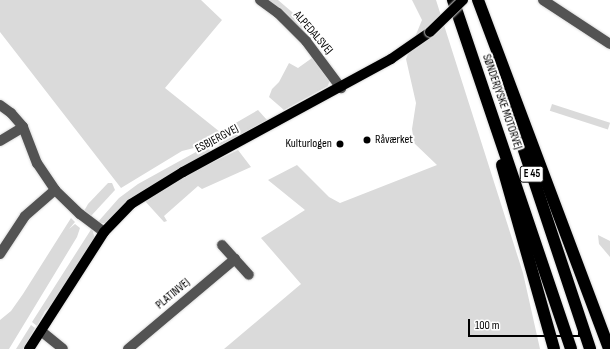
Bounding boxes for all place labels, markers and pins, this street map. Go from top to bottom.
place label: Råværket [375,133,413,147]
marker: Råværket [362,135,372,145]
place label: Kulturlogen [285,137,332,151]
marker: Kulturlogen [335,139,345,149]

